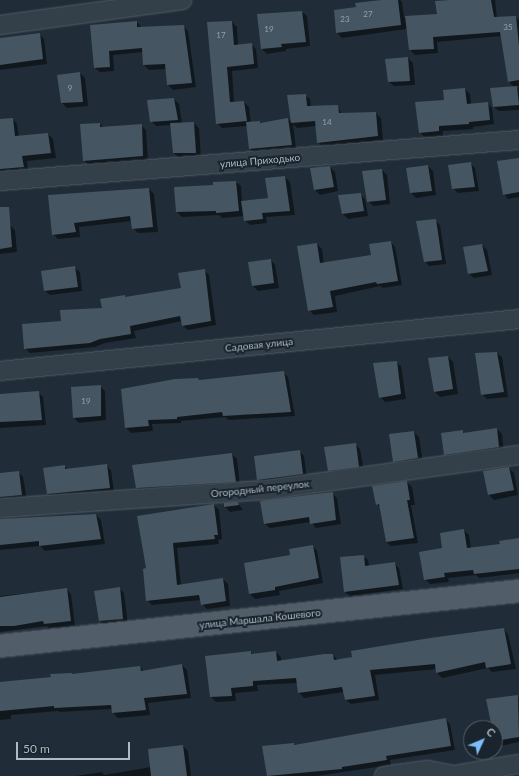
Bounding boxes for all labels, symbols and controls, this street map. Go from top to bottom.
house number: 27 [363,10,373,20]
house number: 23 [340,15,350,25]
house number: 35 [503,23,513,33]
house number: 19 [264,25,274,35]
house number: 17 [216,31,226,41]
house number: 9 [68,84,72,94]
house number: 14 [322,118,332,128]
street label: улица Приходько [219,152,301,170]
street label: Садовая улица [224,335,294,355]
house number: 19 [81,397,91,407]
street label: Огородный переулок [210,478,310,500]
street label: улица Маршала Кошевого [199,607,321,631]
north arrow [463,720,503,760]
text: С [484,725,498,739]
scale bar [18,734,132,760]
text: 50 m [23,741,50,756]

